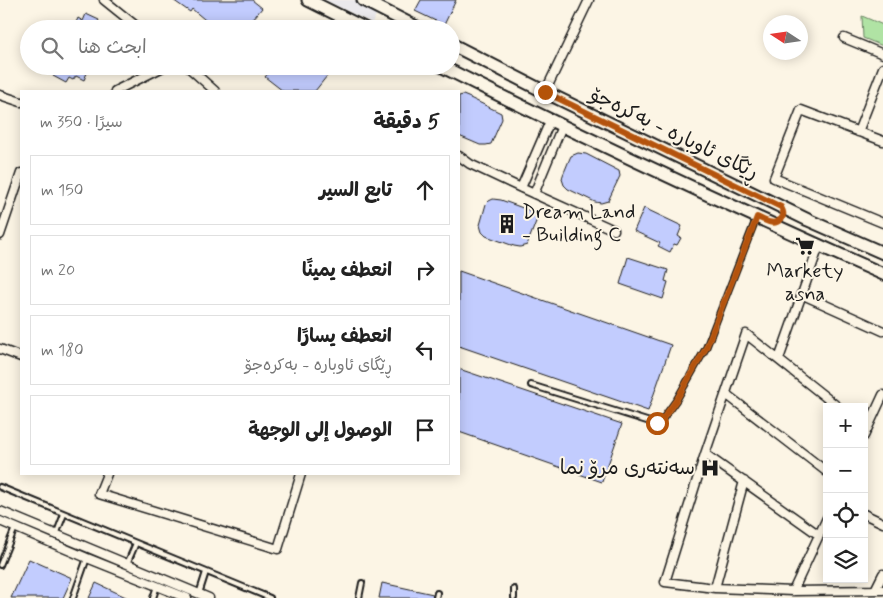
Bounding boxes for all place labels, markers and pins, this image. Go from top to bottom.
place label: Dream Land - Building C [522,199,635,251]
building icon: Dream Land - Building C [496,213,518,235]
supermarket icon: Markety asna [794,235,816,257]
place label: Markety asna [767,258,844,308]
place label: سەنتەرى مرۆ نما [560,455,695,482]
hospital icon: سەنتەرى مرۆ نما [699,457,721,479]

